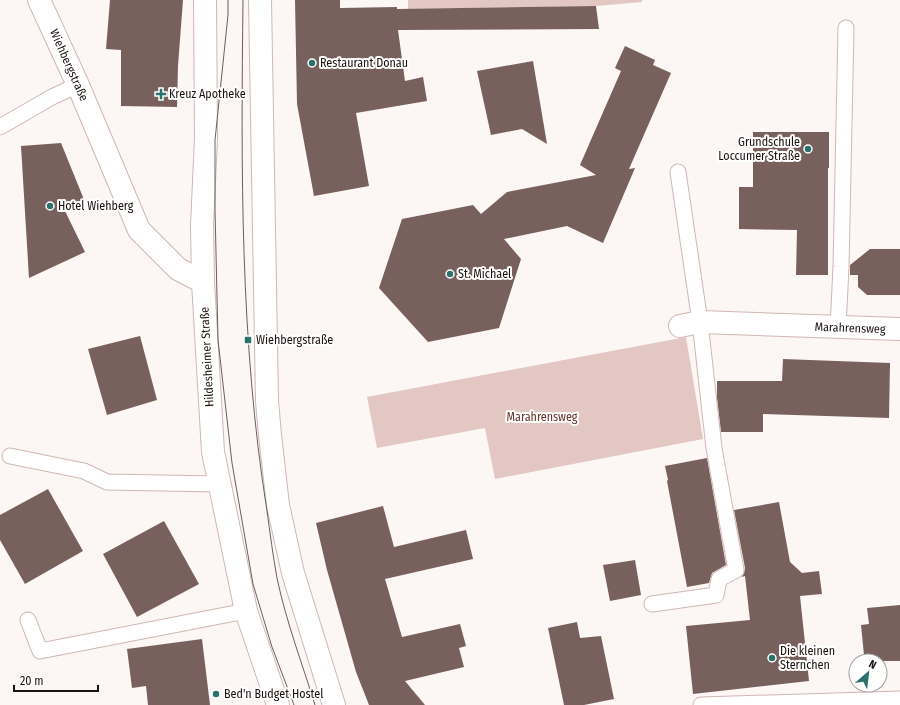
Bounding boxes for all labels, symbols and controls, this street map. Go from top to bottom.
street label: Wiehbergstraße [47,27,91,103]
place label: Restaurant Donau [320,56,408,70]
marker: Restaurant Donau [307,58,317,68]
place label: Kreuz Apotheke [169,87,246,101]
marker: Kreuz Apotheke [156,89,166,99]
place label: Grundschule Loccumer Straße [718,135,800,163]
marker: Grundschule Loccumer Straße [803,144,813,154]
place label: Hotel Wiehberg [58,199,134,213]
marker: Hotel Wiehberg [45,201,55,211]
place label: St. Michael [458,267,511,281]
marker: St. Michael [445,269,455,279]
street label: Hildesheimer Straße [197,307,217,407]
street label: Marahrensweg [814,320,886,336]
place label: Wiehbergstraße [256,333,333,347]
marker: Wiehbergstraße [243,335,253,345]
park label: Marahrensweg [506,410,578,424]
place label: Die kleinen Sternchen [780,644,835,672]
marker: Die kleinen Sternchen [767,653,777,663]
north arrow [848,653,888,693]
text: N [866,657,878,672]
scale bar [14,667,98,693]
text: 20 m [20,674,44,688]
place label: Bed'n Budget Hostel [224,687,323,701]
marker: Bed'n Budget Hostel [211,689,221,699]

